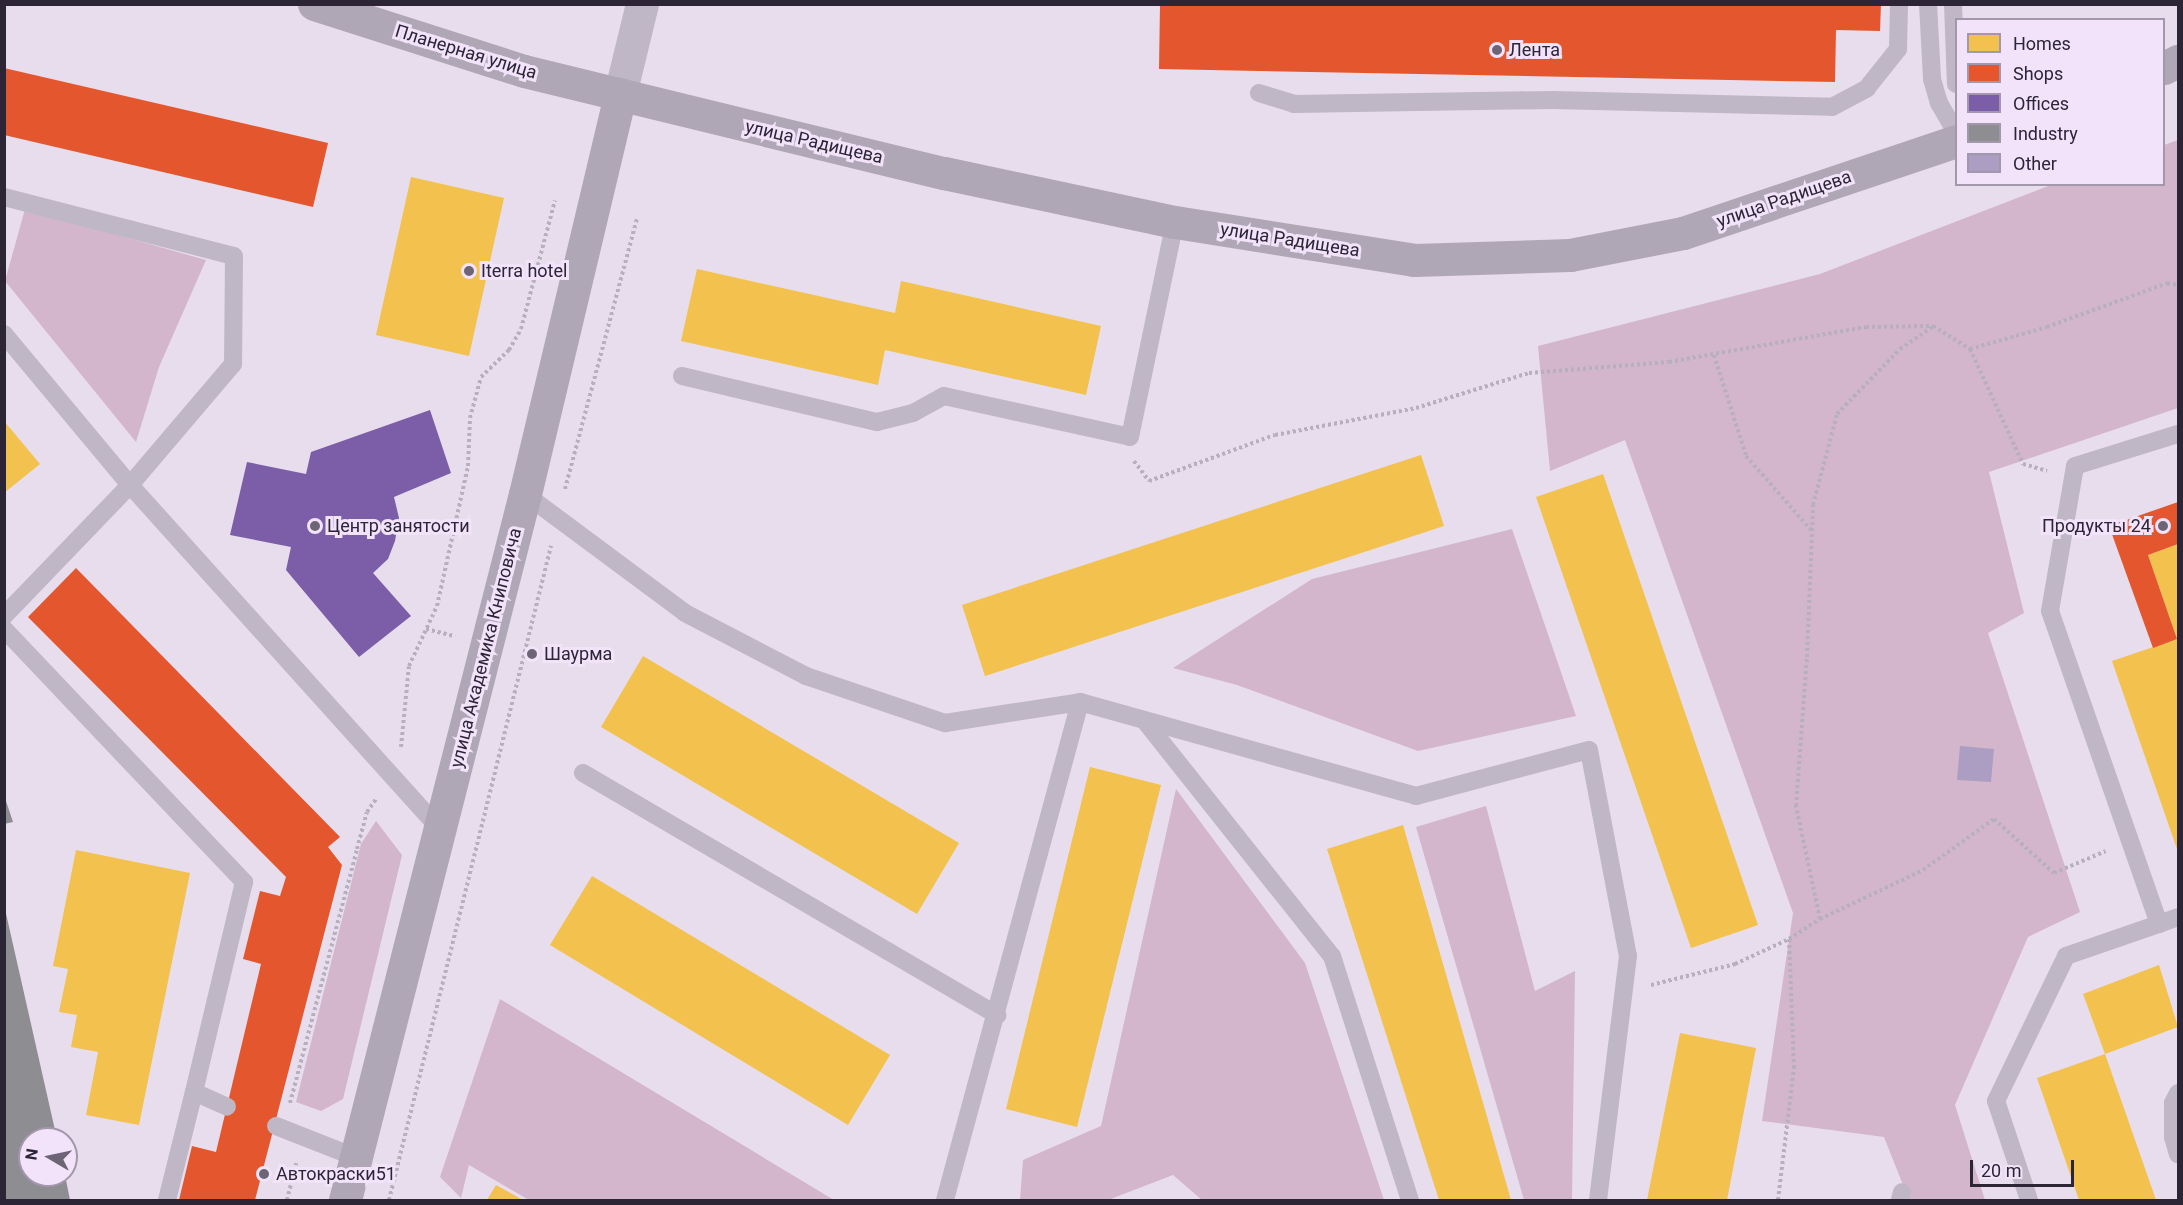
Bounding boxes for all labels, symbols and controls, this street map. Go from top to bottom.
legend [1955,18,2165,186]
street label: Планерная улица [393,20,539,84]
text: Homes [2013,33,2071,54]
place label: Лента [1509,39,1560,61]
marker: Лента [1490,43,1504,57]
text: Shops [2013,63,2063,84]
text: Offices [2013,93,2069,114]
street label: улица Радищева [743,116,885,168]
text: Industry [2013,123,2078,144]
text: Other [2013,153,2057,174]
street label: улица Радищева [1714,166,1854,232]
street label: улица Радищева [1219,218,1361,262]
place label: Iterra hotel [481,260,567,282]
marker: Iterra hotel [462,264,476,278]
place label: Центр занятости [327,515,470,537]
place label: Продукты 24 [2042,515,2151,537]
marker: Центр занятости [308,519,322,533]
marker: Продукты 24 [2156,519,2170,533]
street label: улица Академика Книповича [446,526,526,770]
place label: Шаурма [544,643,612,665]
marker: Шаурма [525,647,539,661]
north arrow [18,1127,78,1187]
text: N [21,1147,42,1161]
scale bar [1973,1148,2076,1186]
text: 20 m [1981,1160,2021,1181]
place label: Автокраски51 [276,1163,396,1185]
marker: Автокраски51 [257,1167,271,1181]

